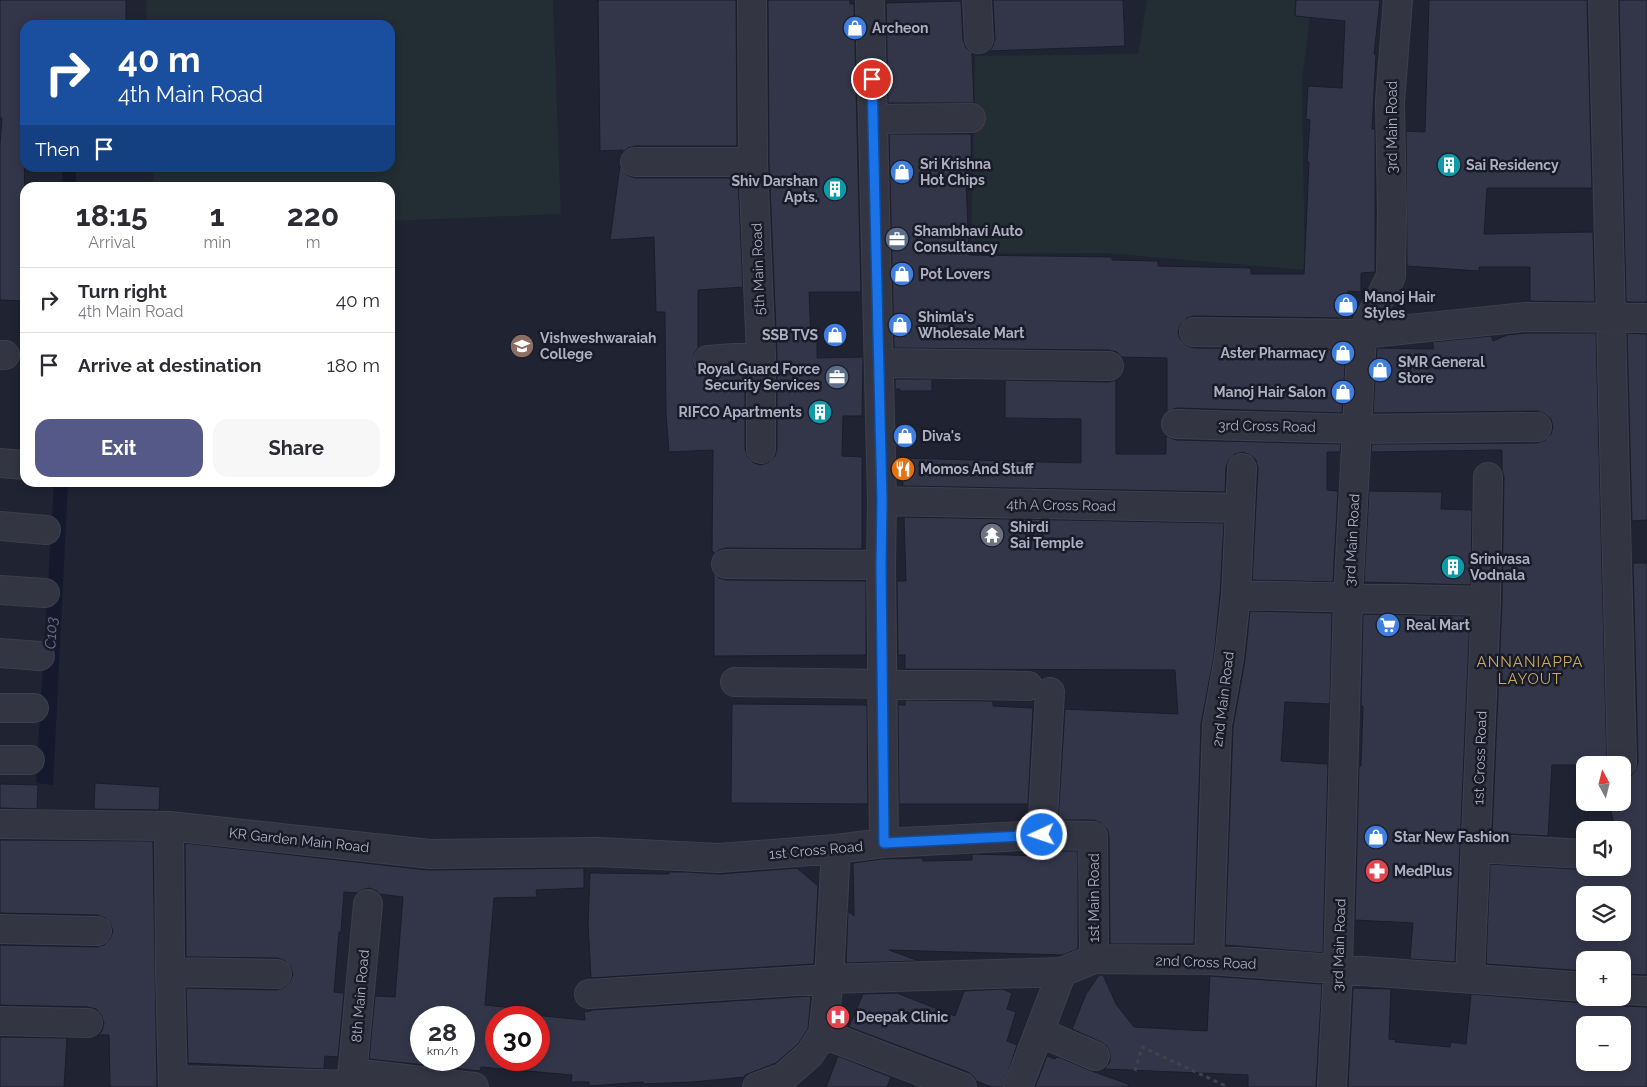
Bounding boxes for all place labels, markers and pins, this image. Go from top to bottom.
shop icon: Archeon [842,15,868,41]
place label: Archeon [872,20,928,36]
pin [851,58,893,100]
building icon: Sai Residency [1436,152,1462,178]
place label: Sri Krishna Hot Chips [920,156,991,188]
place label: Sai Residency [1466,157,1559,173]
shop icon: Sri Krishna Hot Chips [889,159,915,185]
place label: Shiv Darshan Apts. [731,173,818,205]
building icon: Shiv Darshan Apts. [822,176,848,202]
place label: Shambhavi Auto Consultancy [914,223,1024,255]
office icon: Shambhavi Auto Consultancy [884,226,910,252]
shop icon: Pot Lovers [889,261,915,287]
place label: Pot Lovers [920,266,990,282]
place label: Manoj Hair Styles [1364,289,1436,321]
shop icon: Manoj Hair Styles [1333,292,1359,318]
place label: Shimla's Wholesale Mart [918,309,1025,341]
shop icon: Shimla's Wholesale Mart [887,312,913,338]
shop icon: SSB TVS [822,322,848,348]
place label: SSB TVS [762,327,818,343]
place label: Vishweshwaraiah College [540,330,656,362]
school or university icon: Vishweshwaraiah College [509,333,535,359]
shop icon: Aster Pharmacy [1330,340,1356,366]
place label: Aster Pharmacy [1221,345,1326,361]
place label: SMR General Store [1398,354,1485,386]
shop icon: SMR General Store [1367,357,1393,383]
place label: Royal Guard Force Security Services [698,361,821,393]
office icon: Royal Guard Force Security Services [824,364,850,390]
shop icon: Manoj Hair Salon [1330,379,1356,405]
place label: Manoj Hair Salon [1214,384,1326,400]
building icon: RIFCO Apartments [807,399,833,425]
place label: RIFCO Apartments [679,404,802,420]
shop icon: Diva's [892,423,918,449]
place label: Diva's [922,428,961,444]
restaurant icon: Momos And Stuff [890,456,916,482]
place label: Momos And Stuff [920,461,1035,477]
place label: Shirdi Sai Temple [1010,519,1084,551]
temple icon: Shirdi Sai Temple [979,522,1005,548]
place label: Srinivasa Vodnala [1470,551,1530,583]
building icon: Srinivasa Vodnala [1440,554,1466,580]
supermarket icon: Real Mart [1375,612,1401,638]
place label: Real Mart [1406,617,1470,633]
shop icon: Star New Fashion [1363,824,1389,850]
place label: Star New Fashion [1394,829,1509,845]
pharmacy icon: MedPlus [1364,858,1390,884]
place label: MedPlus [1394,863,1452,879]
hospital icon: Deepak Clinic [825,1004,851,1030]
place label: Deepak Clinic [856,1009,949,1025]

